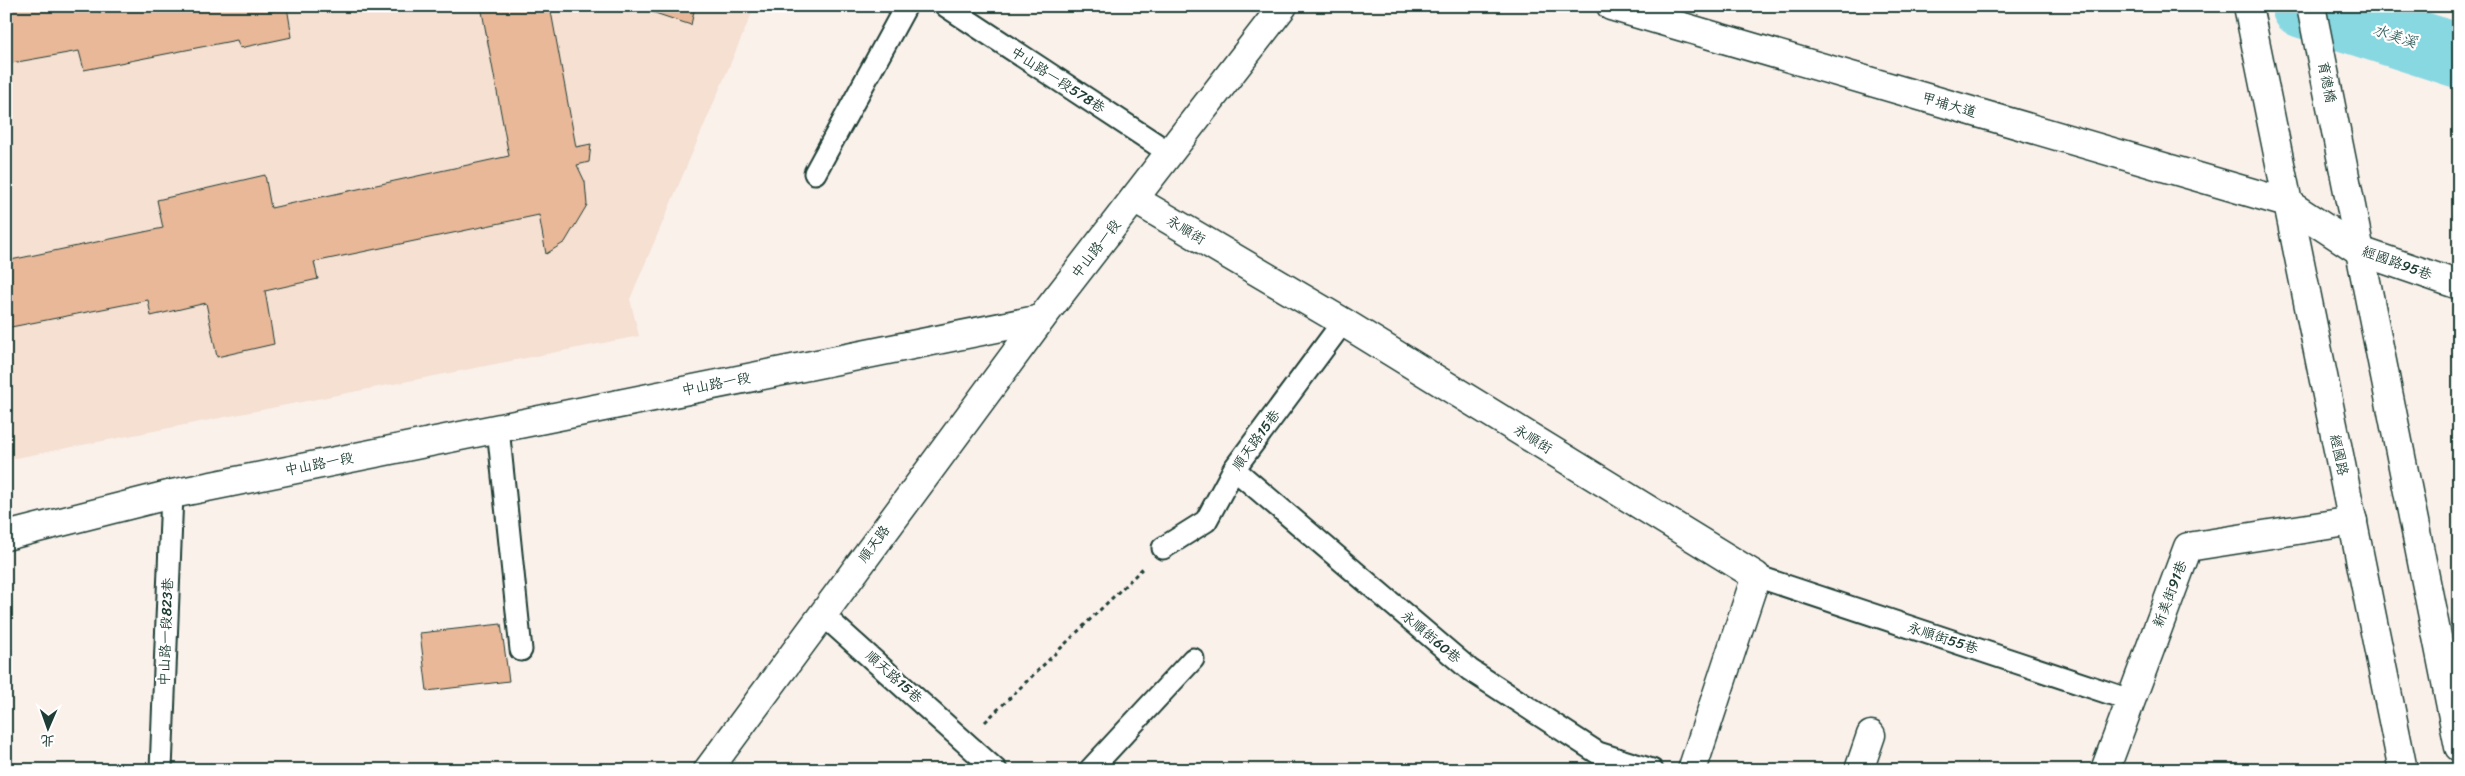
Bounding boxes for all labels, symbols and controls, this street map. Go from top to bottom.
water label: 水美溪 [2370,17,2421,56]
street label: 中山路一段578巷 [1005,40,1111,121]
street label: 育德橋 [2311,59,2343,105]
street label: 甲埔大道 [1919,85,1979,125]
street label: 永順街 [1162,208,1210,252]
street label: 中山路一段 [1065,214,1127,284]
street label: 經國路95巷 [2358,239,2437,288]
street label: 中山路一段 [679,365,753,403]
street label: 順天路15巷 [1225,403,1287,476]
street label: 永順街 [1509,417,1557,461]
street label: 經國路 [2322,432,2356,478]
street label: 中山路一段 [282,445,356,483]
street label: 順天路 [851,520,897,568]
street label: 新美街91巷 [2146,556,2195,631]
street label: 中山路一段823巷 [152,577,180,687]
street label: 永順街60巷 [1395,604,1468,671]
street label: 永順街55巷 [1904,615,1983,661]
street label: 順天路15巷 [859,644,929,711]
north arrow [22,704,72,754]
text: 北 [40,728,55,753]

